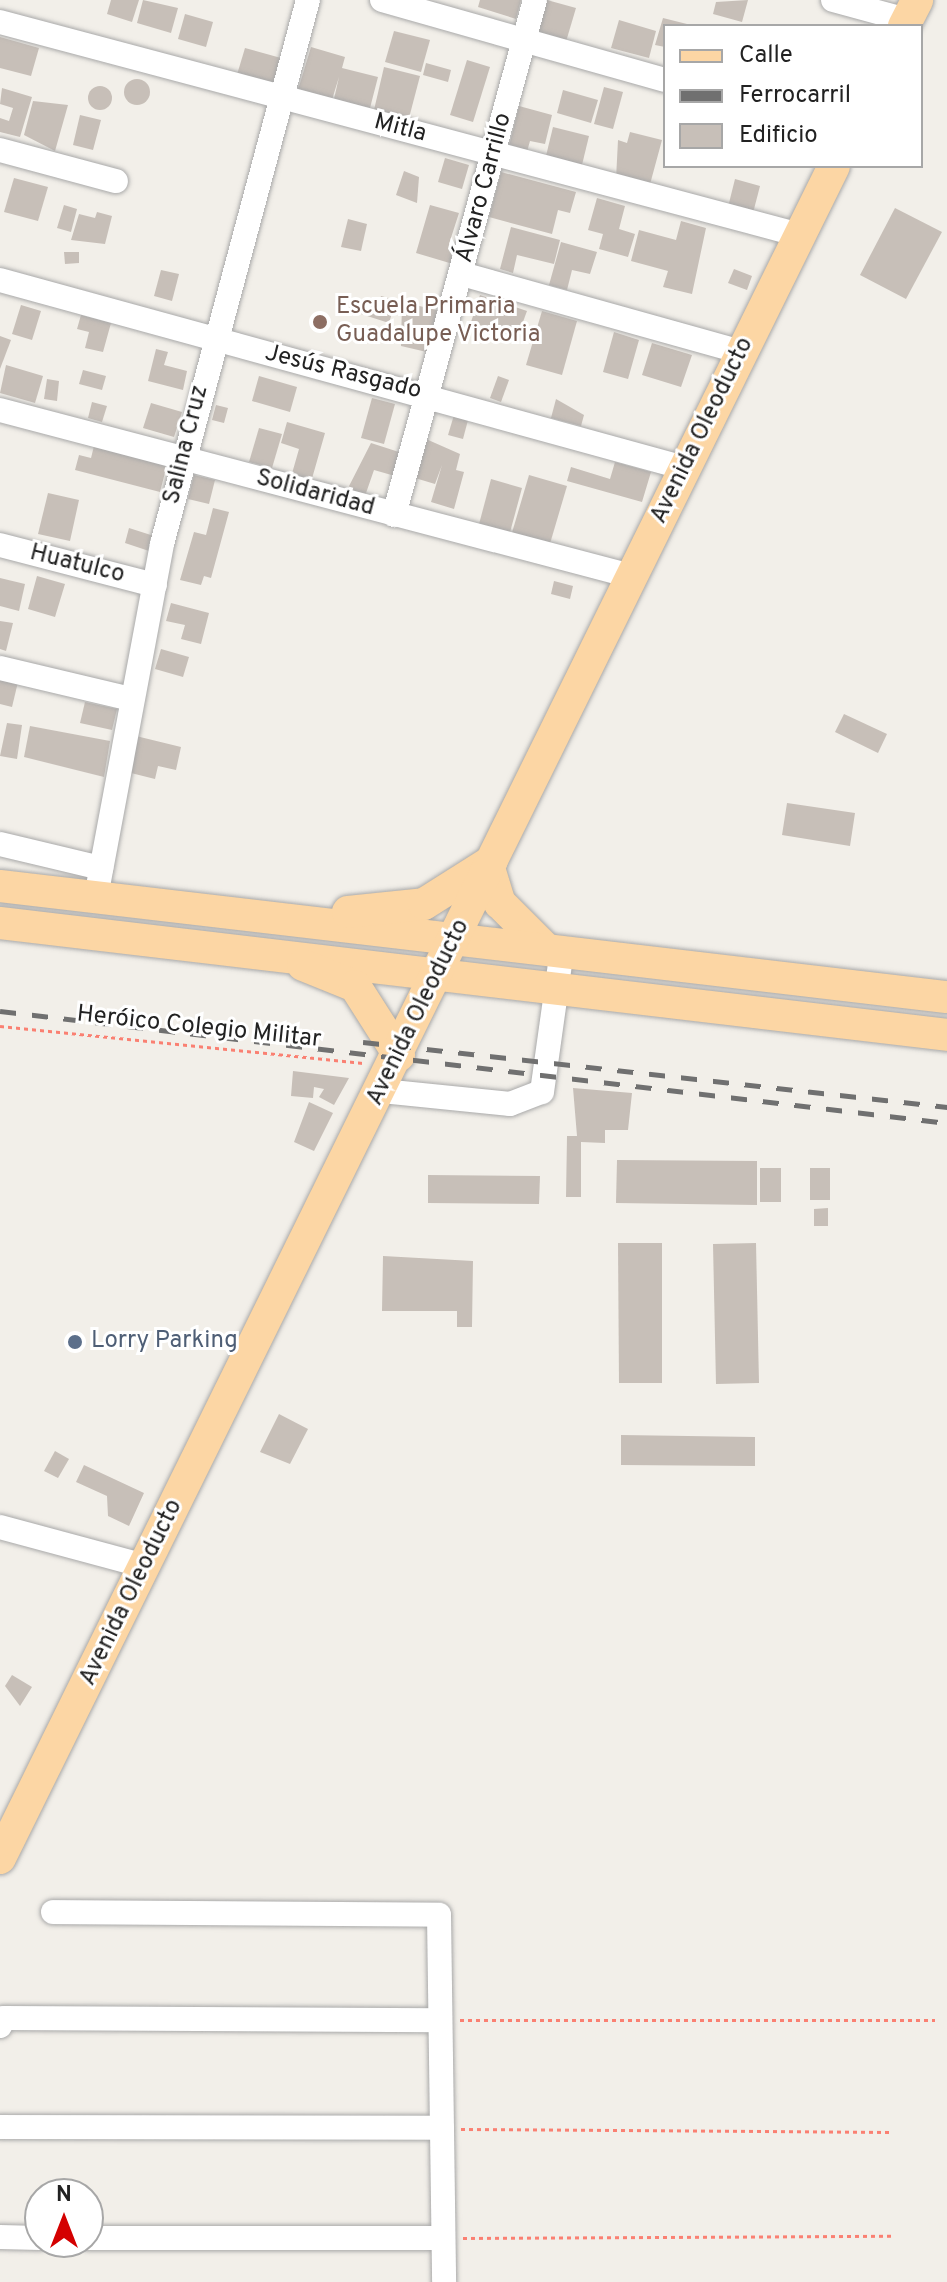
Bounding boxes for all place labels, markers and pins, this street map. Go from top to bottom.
place label: Escuela Primaria Guadalupe Victoria [336,294,541,350]
marker: Escuela Primaria Guadalupe Victoria [311,313,329,331]
place label: Lorry Parking [91,1328,238,1356]
marker: Lorry Parking [66,1333,84,1351]

